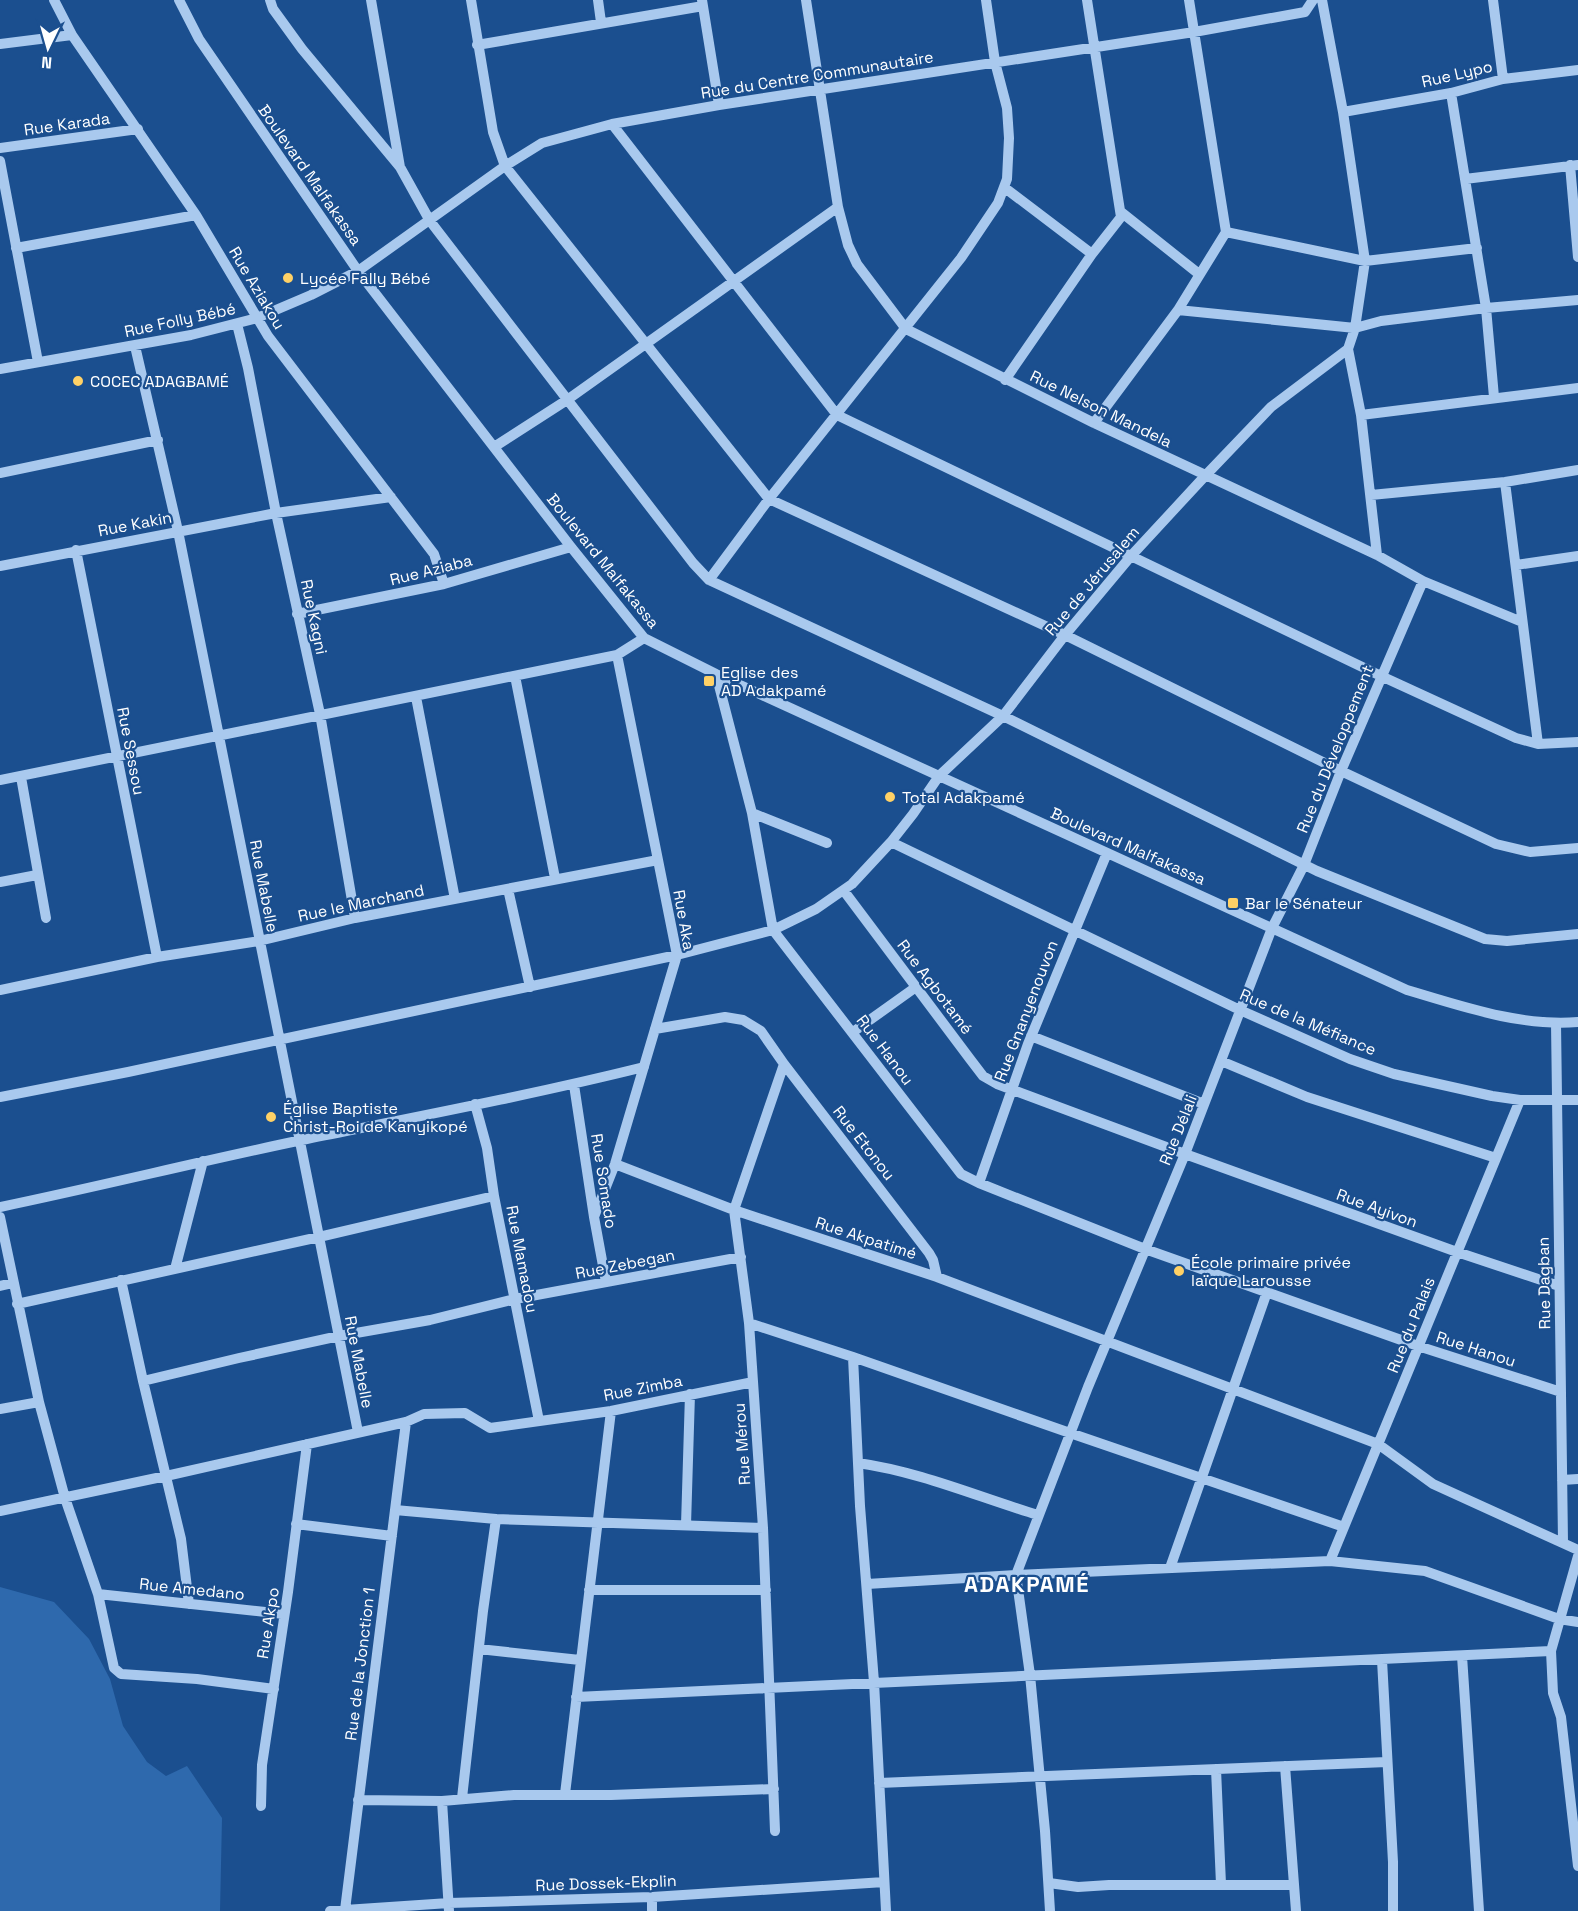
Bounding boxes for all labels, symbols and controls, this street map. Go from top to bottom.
north arrow [18,18,78,78]
street label: Rue du Centre Communautaire [699,46,935,104]
text: N [40,52,53,73]
street label: Rue Lypo [1419,56,1495,92]
street label: Boulevard Malfakassa [253,100,367,250]
street label: Rue Karada [23,108,111,140]
street label: Rue Aziakou [224,243,290,333]
place label: Lycée Fally Bébé [300,268,430,289]
marker: Lycée Fally Bébé [281,271,295,285]
street label: Rue Folly Bébé [122,298,238,342]
street label: Rue Nelson Mandela [1027,365,1175,453]
place label: COCEC ADAGBAMÉ [90,371,229,392]
marker: COCEC ADAGBAMÉ [71,374,85,388]
street label: Boulevard Malfakassa [542,489,664,633]
street label: Rue Kakin [96,507,174,541]
street label: Rue de Jérusalem [1040,522,1144,640]
street label: Rue Aziaba [388,550,474,590]
street label: Rue Kagni [296,578,332,656]
place label: Eglise des AD Adakpamé [721,662,827,701]
street label: Rue du Développement [1292,662,1378,836]
marker: Eglise des AD Adakpamé [702,674,716,688]
street label: Rue Sessou [112,705,150,797]
place label: Total Adakpamé [902,787,1025,808]
marker: Total Adakpamé [883,790,897,804]
street label: Boulevard Malfakassa [1047,802,1209,890]
street label: Rue Mabelle [245,838,283,934]
street label: Rue le Marchand [296,879,426,927]
street label: Rue Aka [668,888,700,952]
place label: Bar le Sénateur [1245,893,1363,914]
marker: Bar le Sénateur [1226,896,1240,910]
street label: Rue Agbotamé [893,935,977,1039]
street label: Rue Gnanyenouvon [989,937,1063,1085]
street label: Rue de la Méfiance [1237,984,1379,1060]
street label: Rue Hanou [852,1011,918,1089]
street label: Rue Délali [1154,1092,1202,1168]
place label: Église Baptiste Christ-Roi de Kanyikopé [283,1098,468,1137]
street label: Rue Etonou [828,1101,900,1185]
marker: Église Baptiste Christ-Roi de Kanyikopé [264,1110,278,1124]
street label: Rue Somado [586,1132,622,1230]
street label: Rue Ayivon [1333,1184,1421,1232]
street label: Rue Mamadou [501,1203,543,1315]
street label: Rue Akpatimé [813,1212,919,1264]
street label: Rue Dagban [1533,1236,1555,1330]
street label: Rue Zebegan [573,1244,677,1284]
place label: École primaire privée laïque Larousse [1191,1252,1351,1291]
marker: École primaire privée laïque Larousse [1172,1264,1186,1278]
street label: Rue du Palais [1382,1274,1440,1376]
street label: Rue Mabelle [340,1314,378,1410]
street label: Rue Hanou [1433,1326,1519,1372]
street label: Rue Zimba [602,1370,684,1406]
street label: Rue Mérou [729,1402,755,1486]
district label: ADAKPAMÉ [964,1570,1090,1598]
street label: Rue Amedano [138,1573,246,1605]
street label: Rue Akpo [252,1586,284,1660]
street label: Rue de la Jonction 1 [340,1586,380,1742]
street label: Rue Dossek-Ekplin [535,1870,677,1896]

